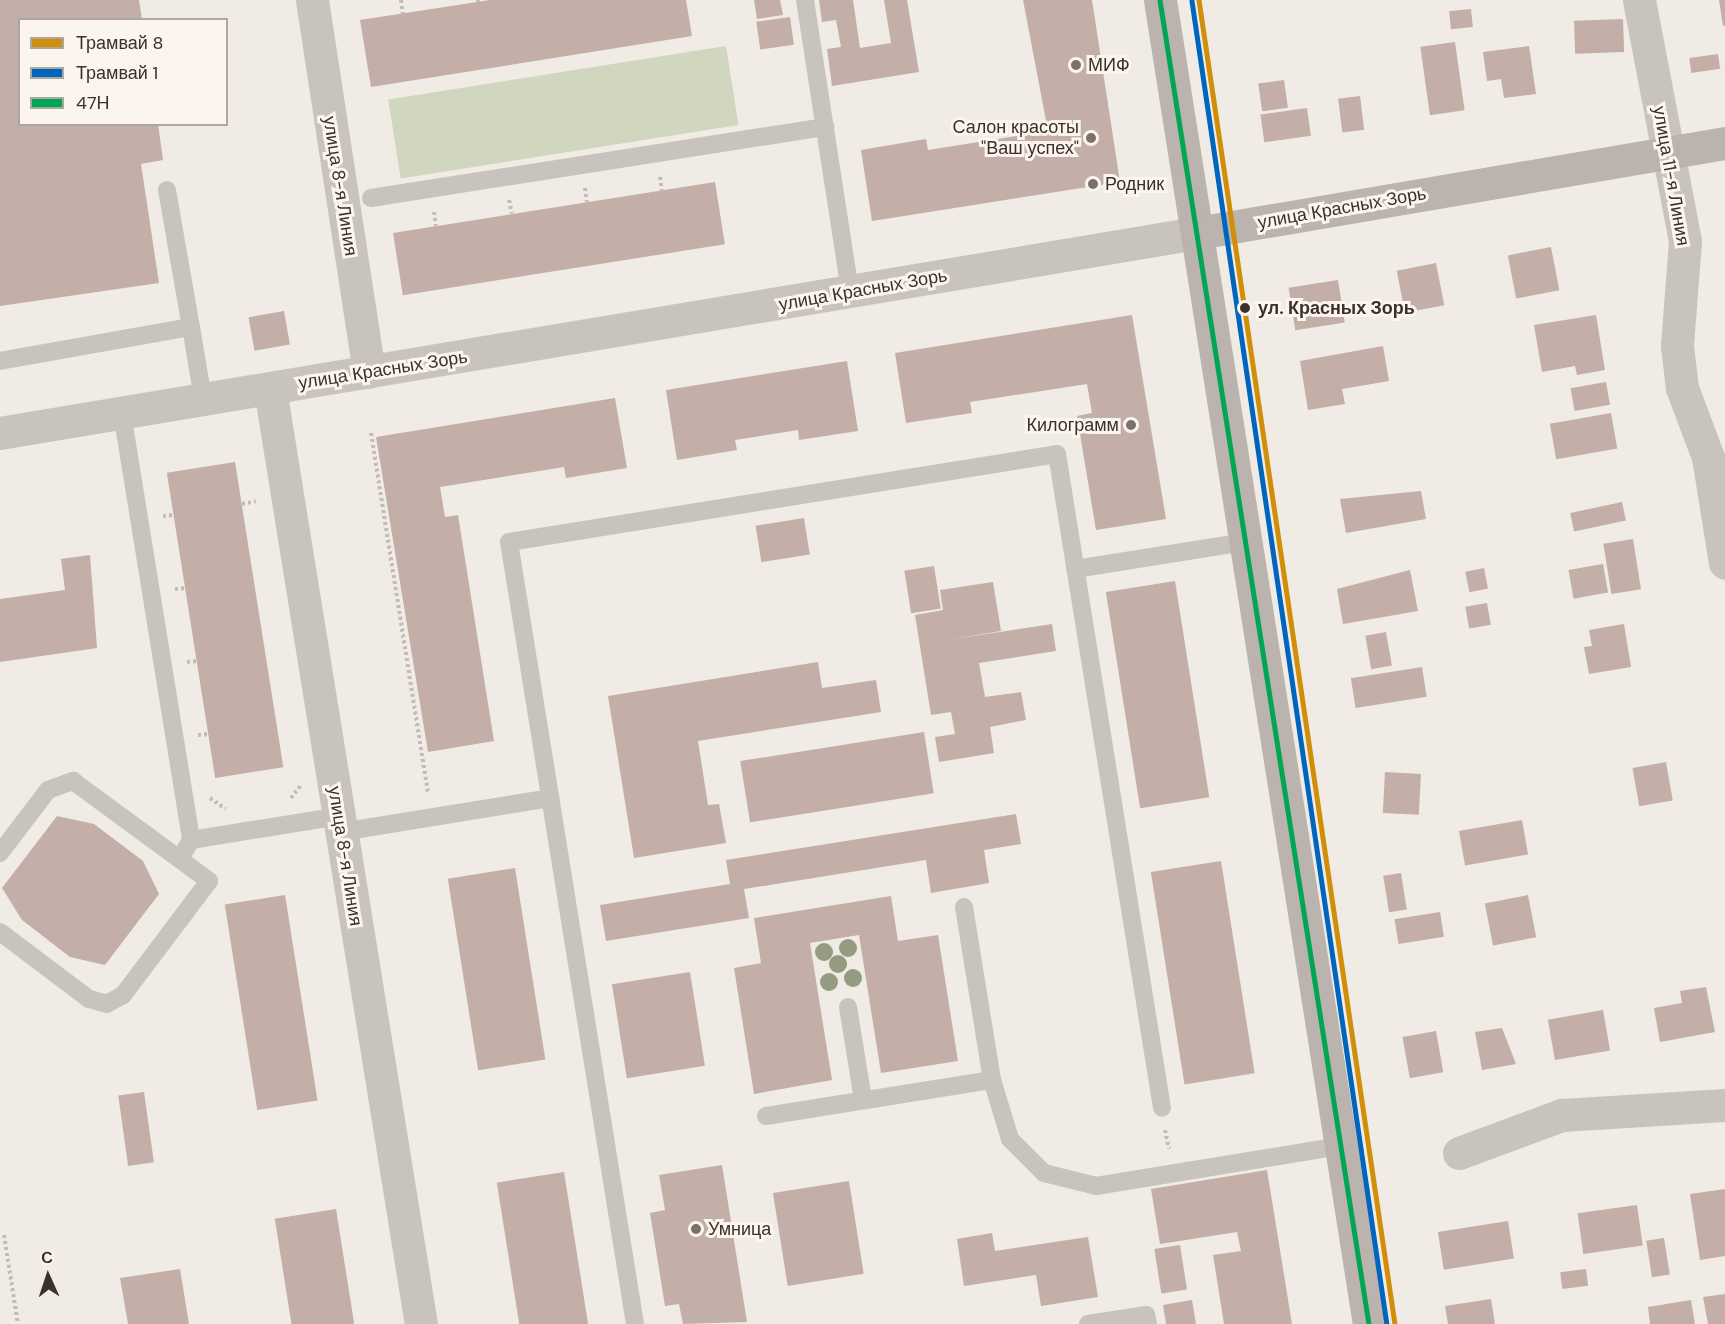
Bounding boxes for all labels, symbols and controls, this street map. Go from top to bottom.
legend [18,18,228,126]
text: Трамвай 8 [76,31,164,55]
place label: МИФ [1088,54,1130,76]
marker: МИФ [1069,58,1083,72]
text: Трамвай 1 [76,61,158,85]
text: 47Н [76,91,110,115]
street label: улица 11-я Линия [1648,105,1694,247]
street label: улица 8-я Линия [318,115,362,257]
place label: Салон красоты "Ваш успех" [952,117,1079,160]
marker: Салон красоты "Ваш успех" [1084,131,1098,145]
place label: Родник [1105,173,1164,195]
marker: Родник [1086,177,1100,191]
street label: улица Красных Зорь [1256,183,1428,233]
street label: улица Красных Зорь [777,265,949,315]
place label: ул. Красных Зорь [1258,297,1415,319]
marker: ул. Красных Зорь [1236,299,1254,317]
street label: улица Красных Зорь [297,346,469,394]
place label: Килограмм [1026,414,1119,436]
marker: Килограмм [1124,418,1138,432]
street label: улица 8-я Линия [323,785,367,927]
place label: Умница [708,1218,771,1240]
marker: Умница [689,1222,703,1236]
north arrow [18,1246,78,1306]
text: С [41,1247,53,1268]

